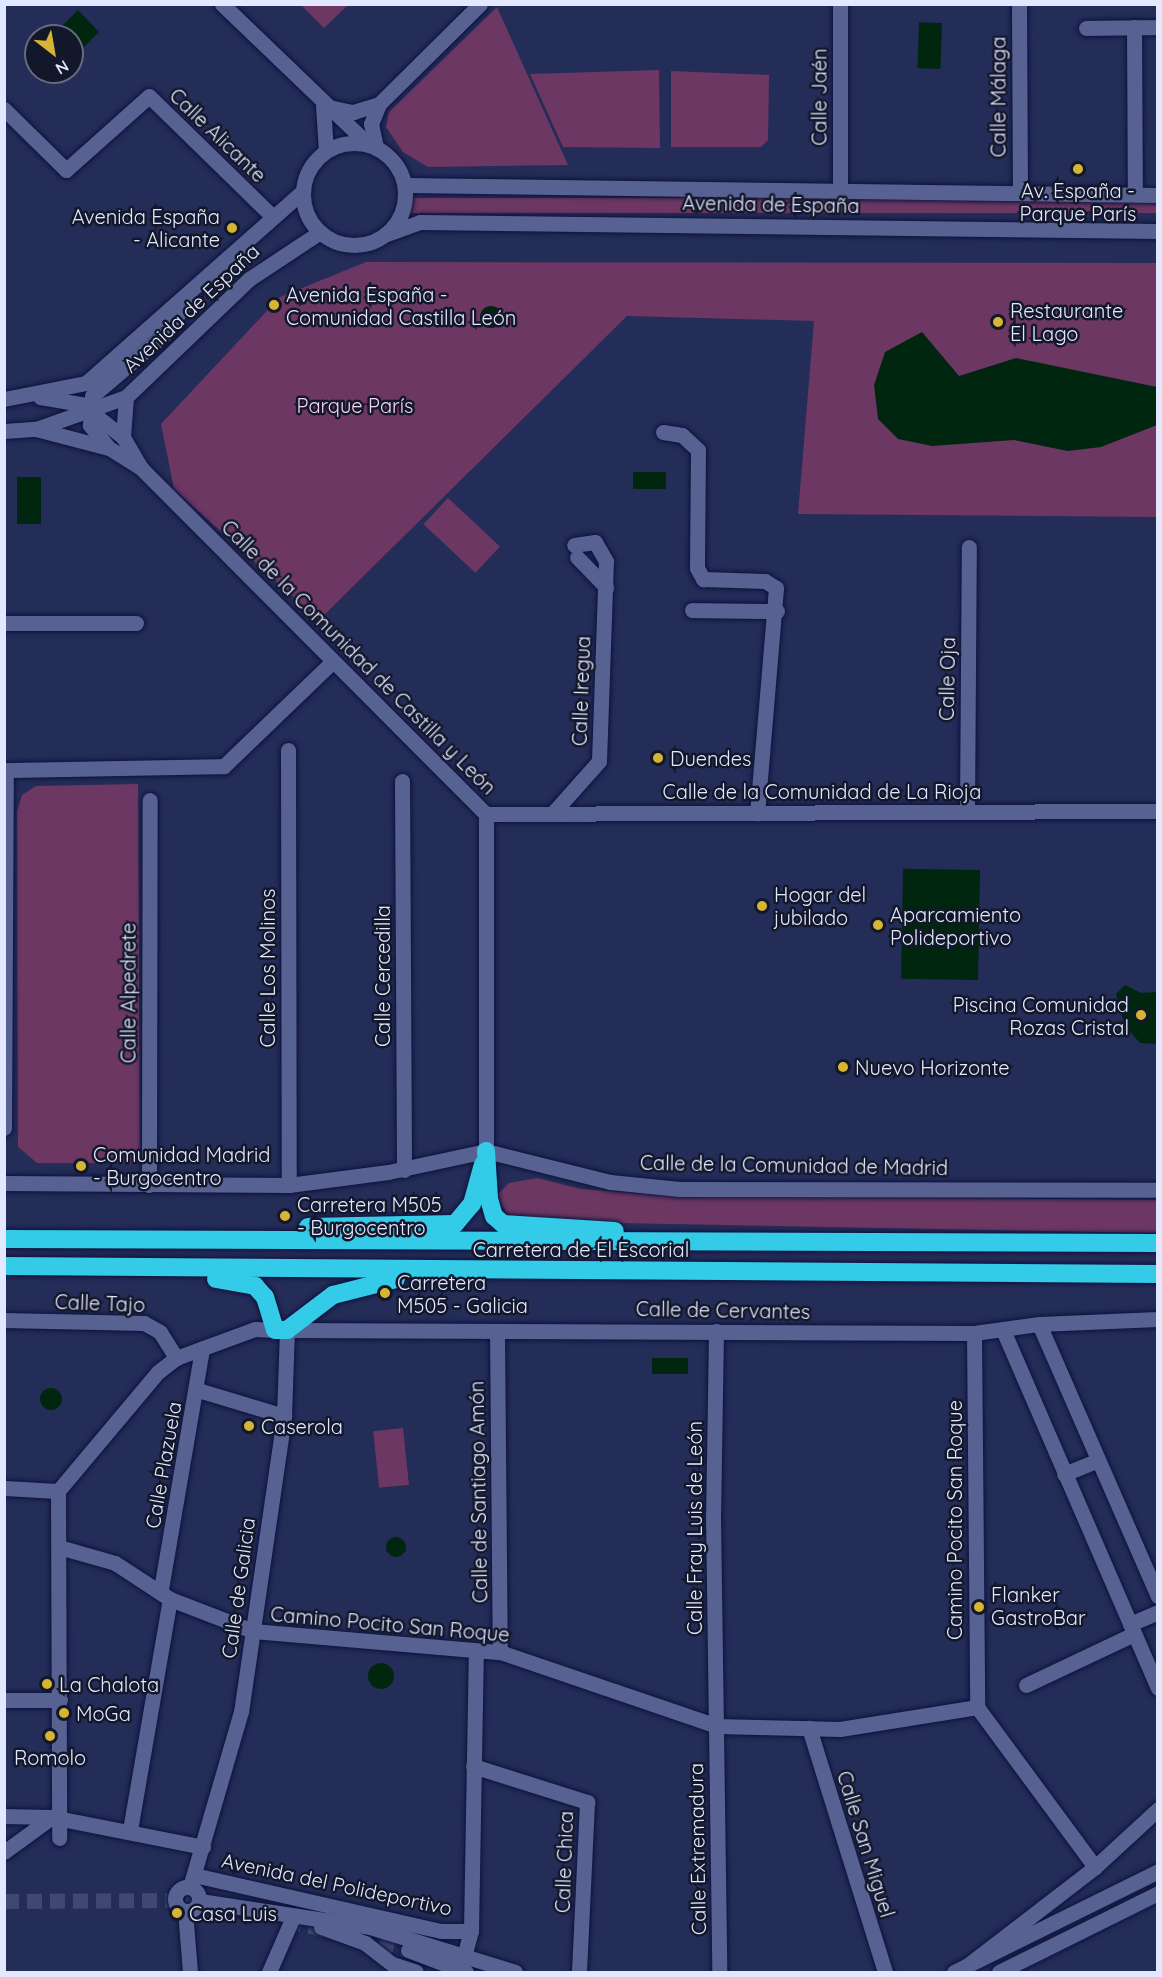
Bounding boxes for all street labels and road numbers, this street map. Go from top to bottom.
street label: Calle Málaga [986,37,1010,157]
street label: Calle Jaén [807,48,831,146]
street label: Calle Alicante [165,83,271,187]
street label: Avenida de España [682,190,860,218]
street label: Avenida de España [118,239,264,377]
street label: Calle de la Comunidad de Castilla y León [217,515,501,799]
street label: Calle Iregua [567,636,595,746]
street label: Calle Oja [934,637,960,721]
street label: Calle de la Comunidad de La Rioja [663,779,981,803]
street label: Calle Los Molinos [255,888,279,1048]
street label: Calle Cercedilla [370,905,394,1047]
street label: Calle Alpedrete [116,923,140,1063]
street label: Calle de la Comunidad de Madrid [640,1150,948,1180]
street label: Carretera de El Escorial [473,1237,689,1261]
street label: Calle Tajo [54,1289,146,1317]
street label: Calle de Cervantes [636,1296,810,1324]
street label: Calle de Santiago Amón [464,1381,492,1603]
street label: Calle Plazuela [140,1400,186,1530]
street label: Camino Pocito San Roque [942,1400,966,1640]
street label: Calle Fray Luis de León [682,1421,706,1635]
street label: Calle de Galicia [216,1516,260,1660]
street label: Camino Pocito San Roque [269,1602,511,1646]
street label: Calle Extremadura [684,1763,710,1935]
street label: Calle San Miguel [832,1768,900,1920]
street label: Calle Chica [550,1811,578,1913]
street label: Avenida del Polideportivo [220,1848,454,1920]

